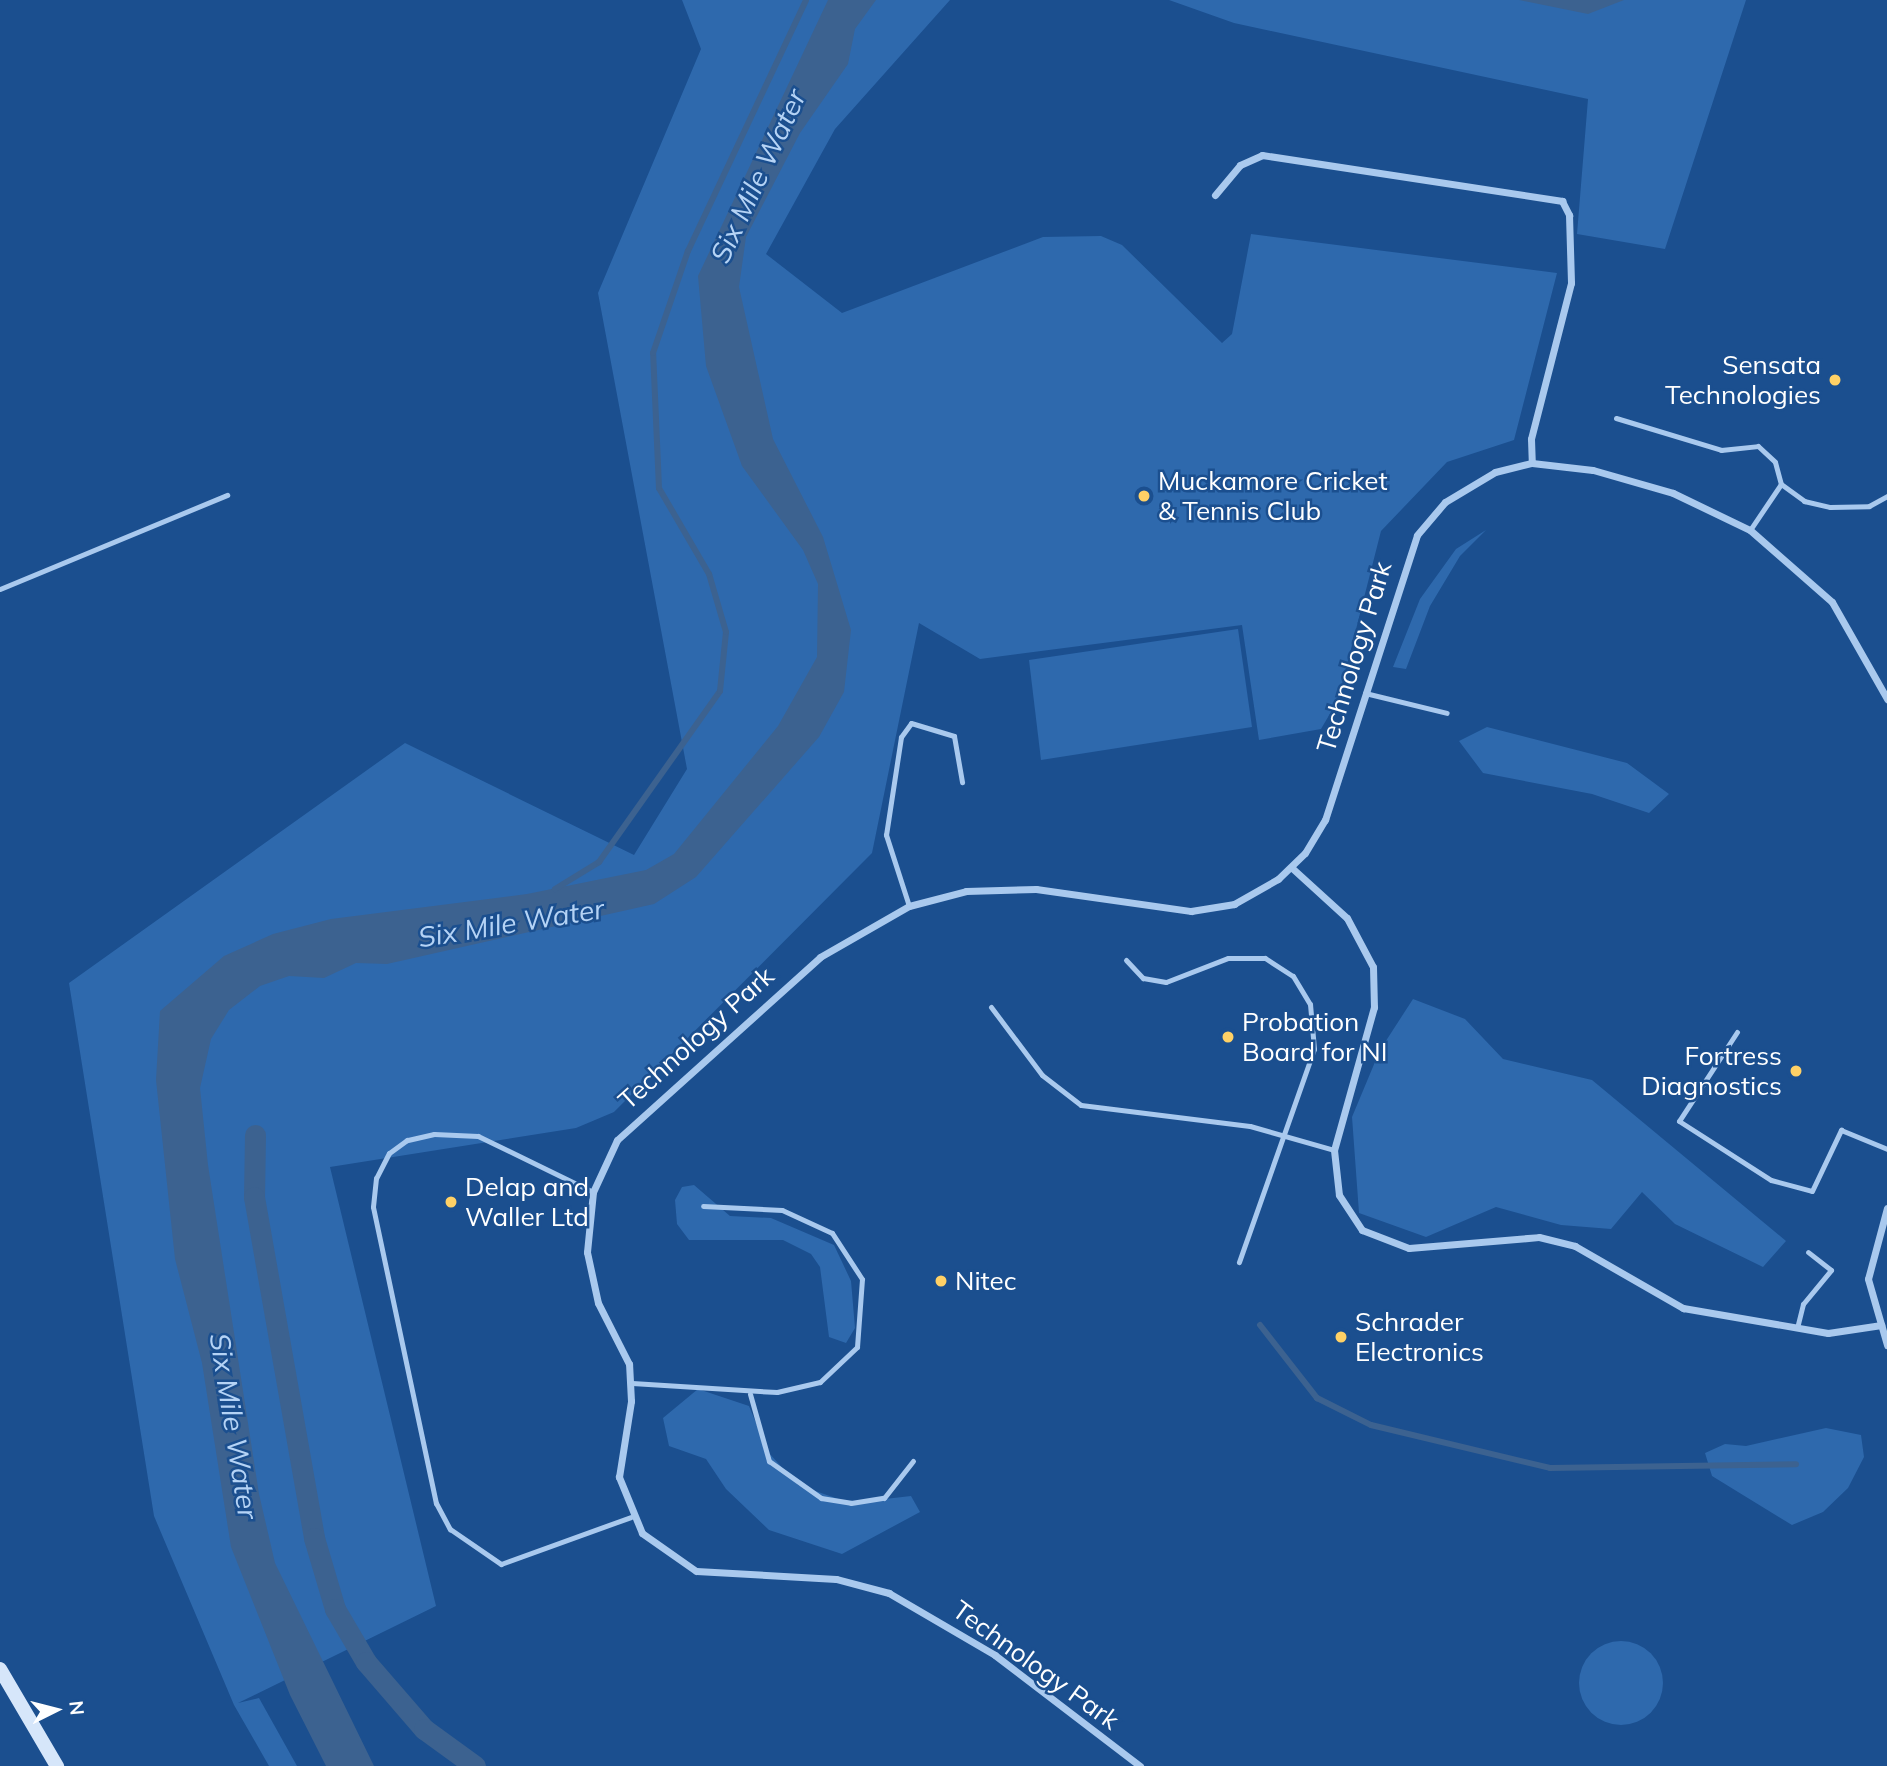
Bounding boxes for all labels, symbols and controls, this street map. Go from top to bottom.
water label: Six Mile Water [703,84,813,268]
place label: Sensata Technologies [1665,349,1821,410]
marker: Sensata Technologies [1827,372,1843,388]
place label: Muckamore Cricket & Tennis Club [1158,465,1387,526]
marker: Muckamore Cricket & Tennis Club [1136,488,1152,504]
street label: Technology Park [1310,558,1398,756]
water label: Six Mile Water [416,892,606,954]
street label: Technology Park [612,960,780,1116]
place label: Probation Board for NI [1242,1006,1387,1068]
marker: Probation Board for NI [1220,1029,1236,1045]
place label: Fortress Diagnostics [1641,1040,1782,1102]
marker: Fortress Diagnostics [1788,1063,1804,1079]
place label: Delap and Waller Ltd [465,1171,589,1232]
marker: Delap and Waller Ltd [443,1194,459,1210]
place label: Nitec [955,1265,1017,1297]
marker: Nitec [933,1273,949,1289]
place label: Schrader Electronics [1355,1306,1484,1368]
marker: Schrader Electronics [1333,1329,1349,1345]
water label: Six Mile Water [203,1331,265,1521]
street label: Technology Park [947,1594,1125,1736]
north arrow [21,1675,91,1745]
text: N [64,1699,90,1716]

